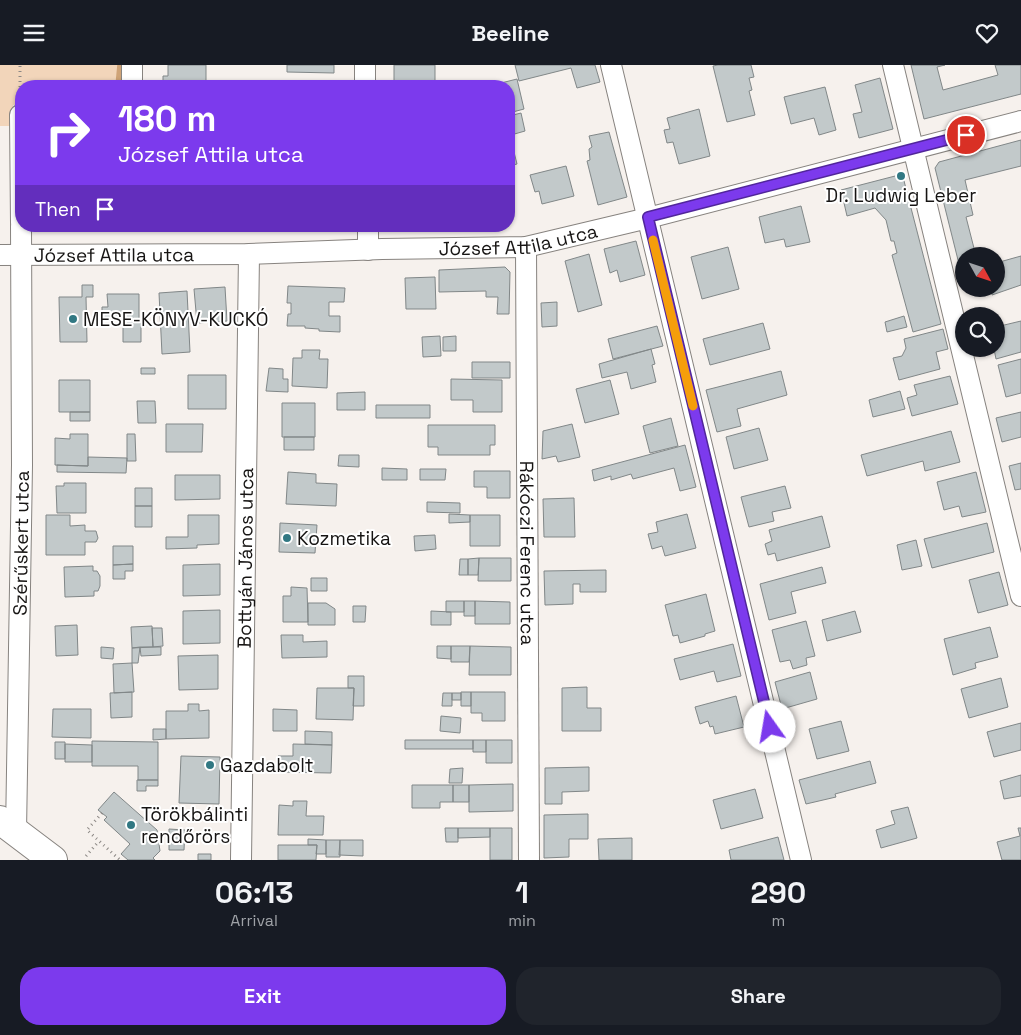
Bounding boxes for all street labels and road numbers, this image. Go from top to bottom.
street label: József Attila utca [439,218,600,261]
street label: József Attila utca [34,242,194,268]
street label: Rákóczi Ferenc utca [514,461,540,645]
street label: Bottyán János utca [232,467,259,649]
street label: Szérűskert utca [8,470,35,616]

